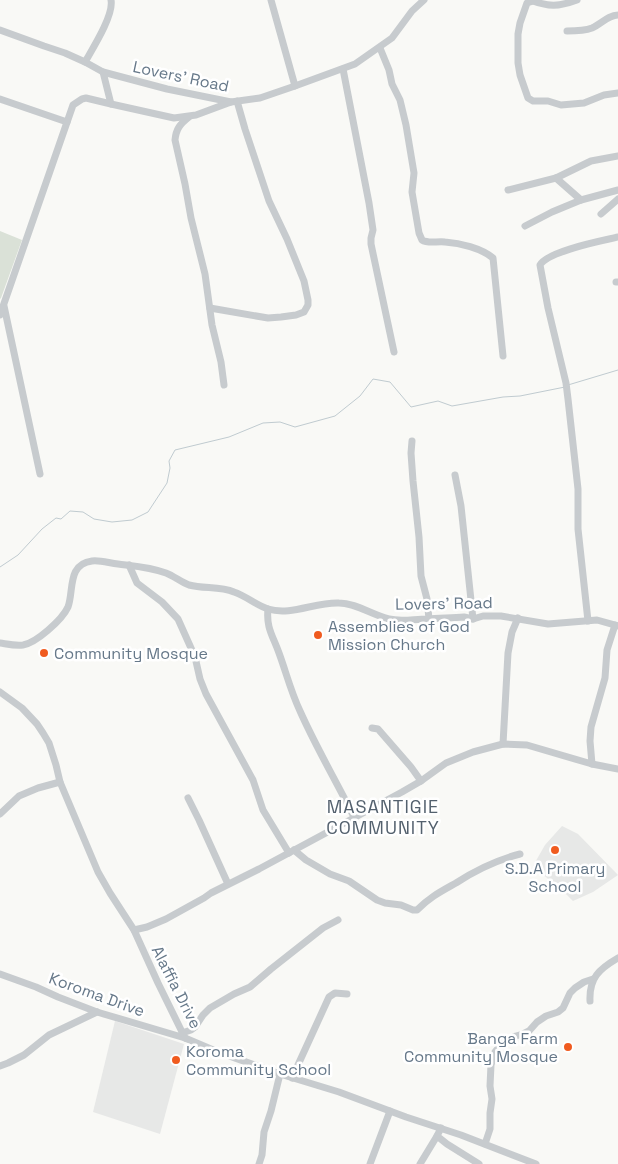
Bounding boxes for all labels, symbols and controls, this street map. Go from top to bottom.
street label: Lovers' Road [131,56,231,97]
street label: Lovers' Road [395,592,493,615]
place label: Assemblies of God Mission Church [328,616,470,655]
marker: Assemblies of God Mission Church [312,629,324,641]
place label: Community Mosque [54,643,208,664]
marker: Community Mosque [38,647,50,659]
district label: MASANTIGIE COMMUNITY [326,795,440,839]
marker: S.D.A Primary School [549,844,561,856]
place label: S.D.A Primary School [505,858,605,897]
street label: Alaffia Drive [147,942,206,1032]
street label: Koroma Drive [46,967,148,1021]
place label: Banga Farm Community Mosque [404,1028,558,1067]
place label: Koroma Community School [186,1041,331,1080]
marker: Banga Farm Community Mosque [562,1041,574,1053]
marker: Koroma Community School [170,1054,182,1066]

